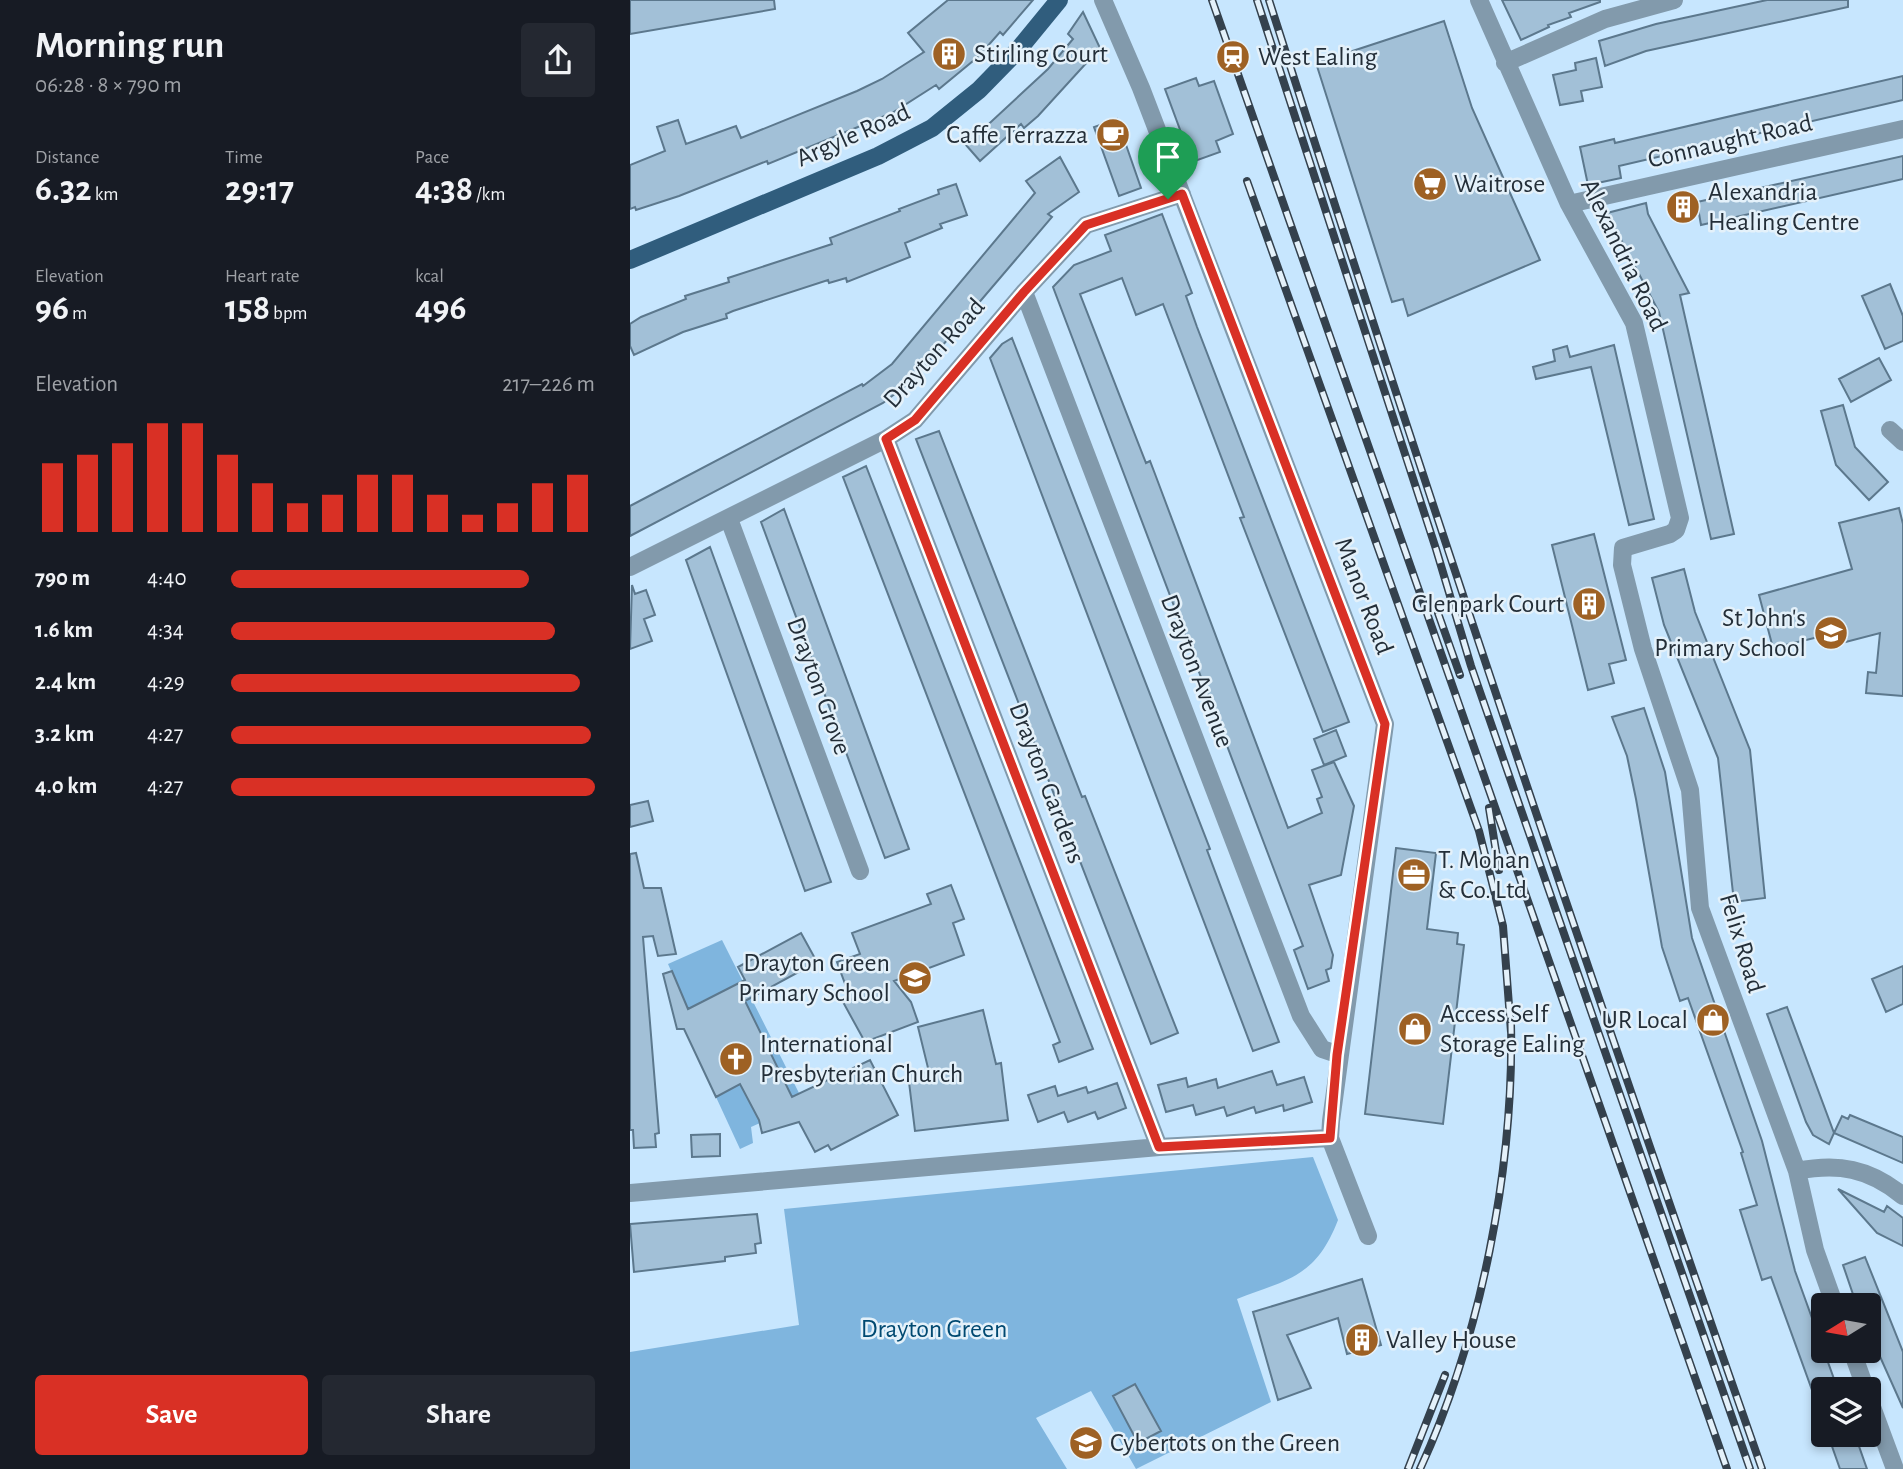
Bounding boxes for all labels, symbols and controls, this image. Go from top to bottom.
button: share [521,23,595,97]
text: Morning run [35,27,224,65]
building icon: Stirling Court [930,35,968,73]
station icon: West Ealing [1214,38,1252,76]
place label: Stirling Court [974,41,1108,67]
place label: West Ealing [1258,44,1377,70]
text: 06:28 · 8 × 790 m [35,74,182,97]
street label: Argyle Road [792,98,914,172]
street label: Connaught Road [1645,109,1815,173]
cafe icon: Caffe Terrazza [1094,116,1132,154]
place label: Caffe Terrazza [946,122,1088,148]
pin [1138,127,1198,199]
icon: arrive [1149,138,1187,176]
text: Distance [35,148,99,167]
text: Time [225,148,263,167]
text: Pace [415,148,449,167]
supermarket icon: Waitrose [1411,165,1449,203]
place label: Waitrose [1454,171,1545,197]
text: 6.32 [35,172,92,207]
text: 29:17 [225,172,294,207]
text: 4:38 [415,172,473,207]
street label: Alexandria Road [1576,175,1672,335]
place label: Alexandria Healing Centre [1708,179,1859,235]
text: km [92,185,119,204]
text: /km [473,185,505,204]
building icon: Alexandria Healing Centre [1664,188,1702,226]
text: Elevation [35,267,104,286]
text: Heart rate [225,267,300,286]
text: kcal [415,267,444,286]
text: 96 [35,291,69,326]
text: 158 [225,291,270,326]
text: 496 [415,291,466,326]
street label: Drayton Road [878,293,990,413]
text: m [69,304,87,323]
text: bpm [270,304,308,323]
text: Elevation [35,373,118,396]
text: 217–226 m [502,373,595,396]
street label: Manor Road [1330,534,1398,658]
text: 790 m [35,567,90,590]
text: 4:40 [147,567,187,590]
building icon: Glenpark Court [1570,585,1608,623]
street label: Drayton Avenue [1156,591,1238,751]
place label: Glenpark Court [1412,591,1564,617]
place label: St John's Primary School [1654,605,1806,661]
street label: Drayton Grove [782,614,856,758]
school or university icon: St John's Primary School [1812,614,1850,652]
text: 1.6 km [35,619,93,642]
text: 4:34 [147,619,184,642]
text: 2.4 km [35,671,96,694]
text: 4:29 [147,671,185,694]
street label: Drayton Gardens [1004,699,1090,867]
text: 3.2 km [35,723,94,746]
text: 4:27 [147,723,183,746]
text: 4.0 km [35,775,97,798]
text: 4:27 [147,775,183,798]
place label: T. Mohan & Co. Ltd [1438,847,1530,903]
office icon: T. Mohan & Co. Ltd [1395,856,1433,894]
street label: Felix Road [1715,890,1769,996]
place label: Drayton Green Primary School [738,950,890,1006]
school or university icon: Drayton Green Primary School [896,959,934,997]
place label: Access Self Storage Ealing [1440,1001,1585,1057]
shop icon: UR Local [1694,1001,1732,1039]
place label: UR Local [1602,1007,1688,1033]
shop icon: Access Self Storage Ealing [1396,1010,1434,1048]
place label: International Presbyterian Church [760,1031,963,1087]
church icon: International Presbyterian Church [717,1040,755,1078]
north arrow [1811,1293,1881,1363]
map controls [1811,1293,1881,1447]
park label: Drayton Green [861,1316,1007,1342]
building icon: Valley House [1343,1321,1381,1359]
place label: Valley House [1386,1327,1516,1353]
button: Save [35,1375,308,1455]
button: Share [322,1375,595,1455]
button: layers [1811,1377,1881,1447]
school or university icon: Cybertots on the Green [1067,1424,1105,1462]
place label: Cybertots on the Green [1110,1430,1340,1456]

